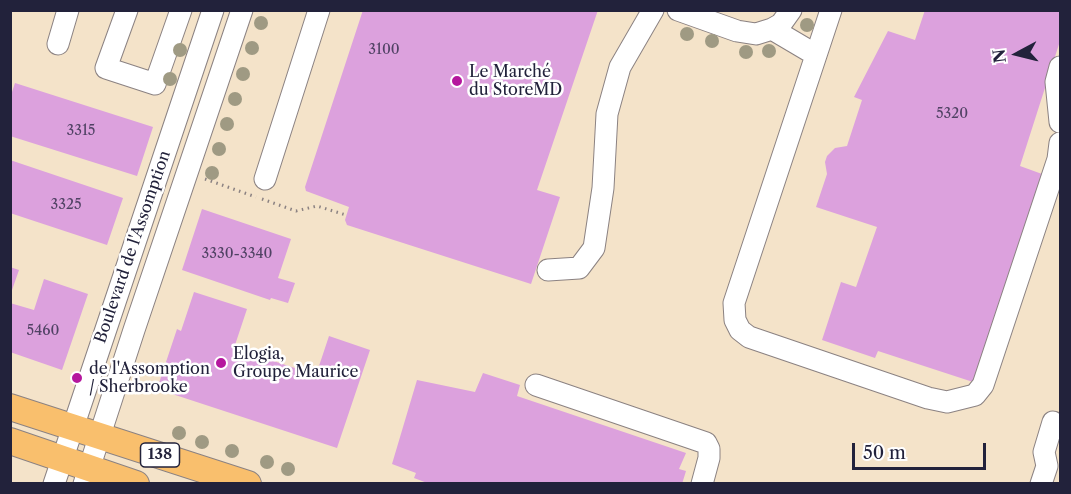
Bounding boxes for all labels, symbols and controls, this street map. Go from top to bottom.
north arrow [987,24,1047,84]
house number: 3100 [368,42,400,58]
text: N [988,48,1010,64]
place label: Le Marché du StoreMD [469,62,562,100]
marker: Le Marché du StoreMD [450,74,464,88]
house number: 5320 [936,106,968,122]
house number: 3315 [67,123,95,139]
street label: Boulevard de l'Assomption [91,148,175,346]
house number: 3325 [50,197,82,213]
house number: 3330-3340 [202,246,272,262]
house number: 5460 [27,323,59,339]
place label: Elogia, Groupe Maurice [233,344,358,382]
marker: Elogia, Groupe Maurice [214,356,228,370]
place label: de l'Assomption / Sherbrooke [89,359,210,397]
marker: de l'Assomption / Sherbrooke [70,371,84,385]
scale bar [855,431,988,469]
text: 50 m [863,442,906,464]
road number: 138 [140,443,180,467]

